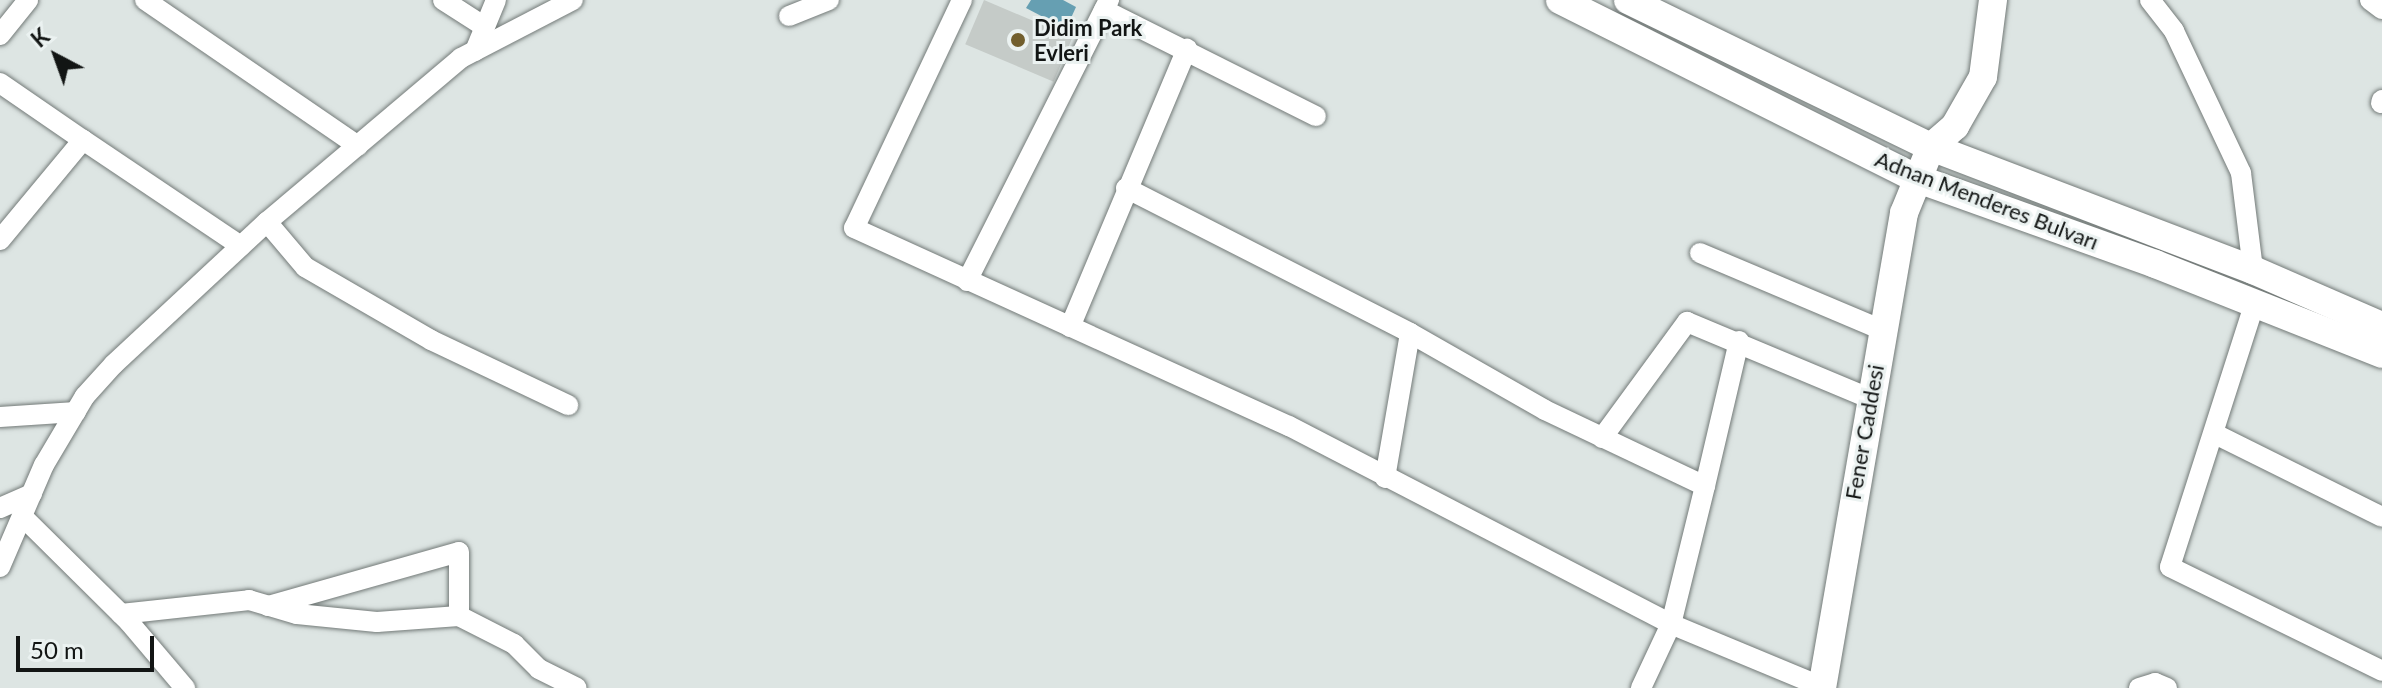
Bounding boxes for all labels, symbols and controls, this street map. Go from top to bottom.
place label: Didim Park Evleri [1034,14,1142,66]
north arrow [16,16,96,96]
text: K [25,22,54,53]
marker: Didim Park Evleri [1009,31,1027,49]
street label: Adnan Menderes Bulvarı [1872,145,2102,255]
street label: Fener Caddesi [1839,362,1889,502]
scale bar [20,620,158,670]
text: 50 m [30,635,84,664]

